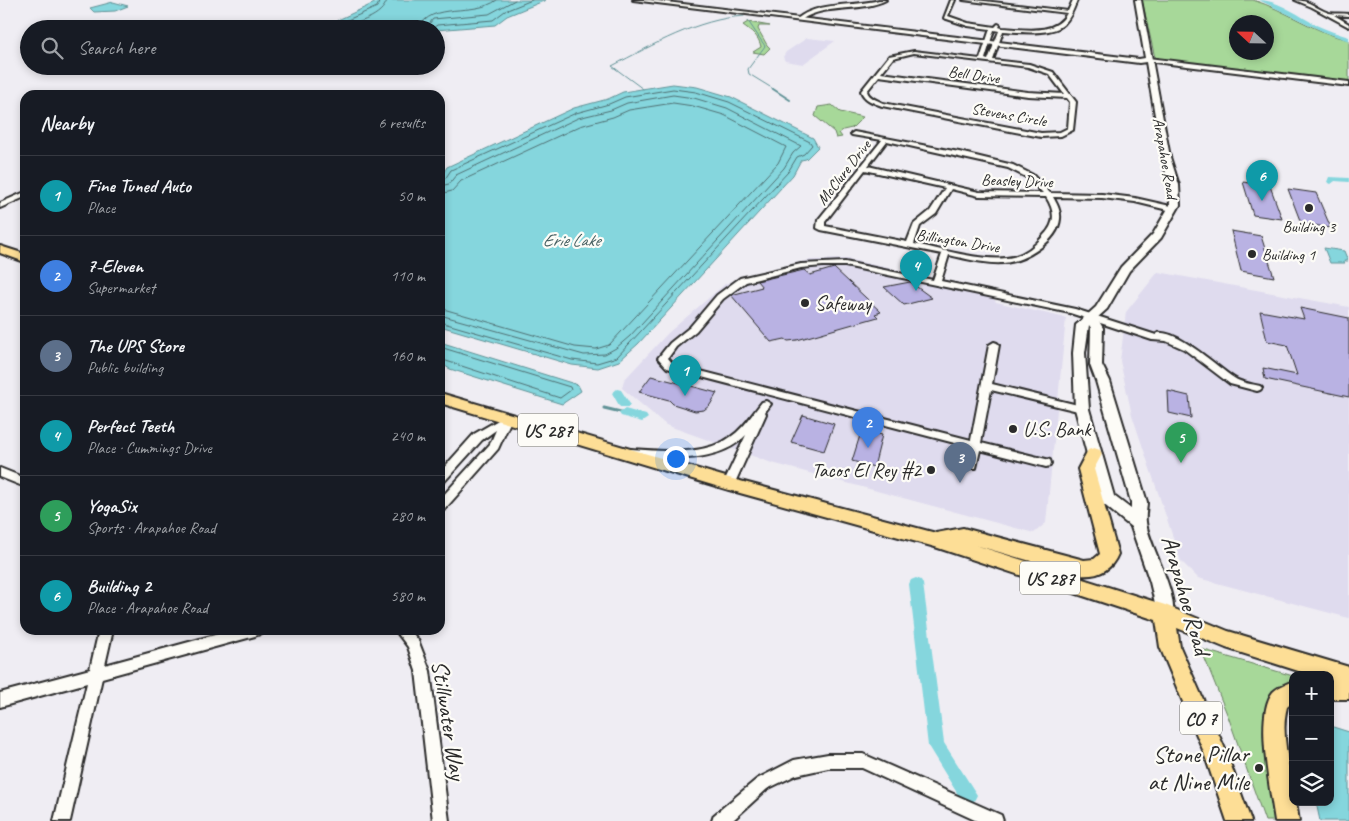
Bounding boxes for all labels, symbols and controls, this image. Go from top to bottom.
north arrow [1229,15,1274,60]
search box [20,20,445,75]
icon: search [38,34,66,62]
text: Search here [78,36,155,60]
street label: Bell Drive [947,62,1003,89]
street label: Stevens Circle [970,99,1050,132]
text: Nearby [40,110,93,136]
text: 6 results [378,113,425,133]
street label: Arapahoe Road [1148,116,1182,203]
street label: McClure Drive [812,135,876,209]
pin: 6 [1246,160,1278,201]
street label: Beasley Drive [981,170,1055,192]
text: Fine Tuned Auto [87,174,191,198]
text: 1 [52,186,60,206]
text: 50 m [398,186,425,206]
text: Place [87,198,115,218]
marker: Building 3 [1303,202,1315,214]
place label: Building 3 [1282,217,1337,237]
street label: Billington Drive [915,225,1002,258]
water label: Erie Lake [542,229,603,251]
place label: Building 1 [1262,245,1316,265]
marker: Building 1 [1246,248,1258,260]
pin: 4 [900,250,932,291]
text: 7-Eleven [87,254,143,278]
text: 2 [52,266,60,286]
text: 110 m [391,266,425,286]
text: Supermarket [87,278,155,298]
place label: Safeway [815,291,873,316]
marker: Safeway [799,297,811,309]
text: The UPS Store [87,334,184,358]
text: 3 [52,346,60,366]
text: 160 m [391,346,425,366]
pin: 1 [669,355,701,396]
text: Public building [87,358,163,378]
pin: 2 [852,407,884,448]
text: Perfect Teeth [87,414,174,438]
road number: US 287 [518,414,578,446]
place label: U.S. Bank [1023,417,1092,442]
pin: 5 [1165,422,1197,463]
marker: U.S. Bank [1007,423,1019,435]
text: 4 [52,426,60,446]
text: 240 m [391,426,425,446]
text: Place · Cummings Drive [87,438,212,458]
pin: 3 [944,442,976,483]
your location [663,446,689,472]
place label: Tacos El Rey #2 [811,458,923,483]
marker: Tacos El Rey #2 [925,464,937,476]
text: YogaSix [87,494,137,518]
text: 5 [53,506,59,526]
text: 280 m [391,506,425,526]
text: Sports · Arapahoe Road [87,518,216,538]
street label: Arapahoe Road [1155,532,1218,662]
road number: US 287 [1020,562,1080,594]
text: Building 2 [87,574,151,598]
text: 6 [52,586,60,606]
text: 580 m [391,586,425,606]
text: Place · Arapahoe Road [87,598,208,618]
street label: Stillwater Way [425,658,474,784]
map controls [1289,671,1334,806]
button: + [1289,671,1334,716]
road number: CO 7 [1180,701,1222,734]
button: − [1289,716,1334,761]
place label: Stone Pillar at Nine Mile [1148,739,1251,797]
button: layers [1289,761,1334,806]
marker: Stone Pillar at Nine Mile [1253,762,1265,774]

